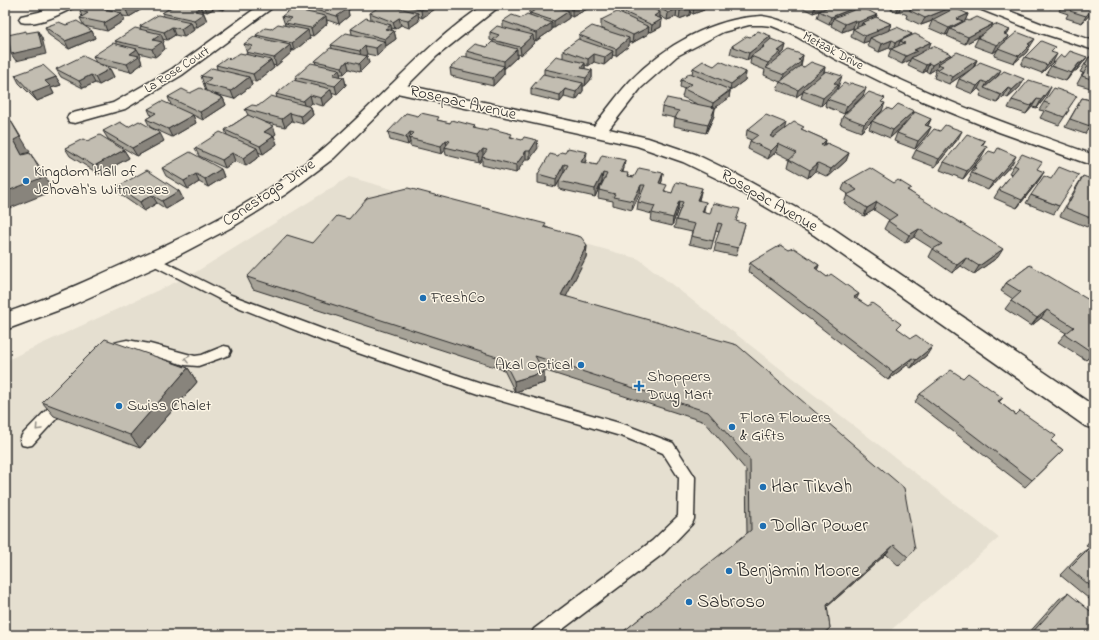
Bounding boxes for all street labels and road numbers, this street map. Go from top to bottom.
street label: Metzak Drive [799,27,867,75]
street label: La Rose Court [141,41,214,98]
street label: Rosepac Avenue [407,79,519,127]
street label: Conestoga Drive [218,153,321,233]
street label: Rosepac Avenue [716,163,823,239]

